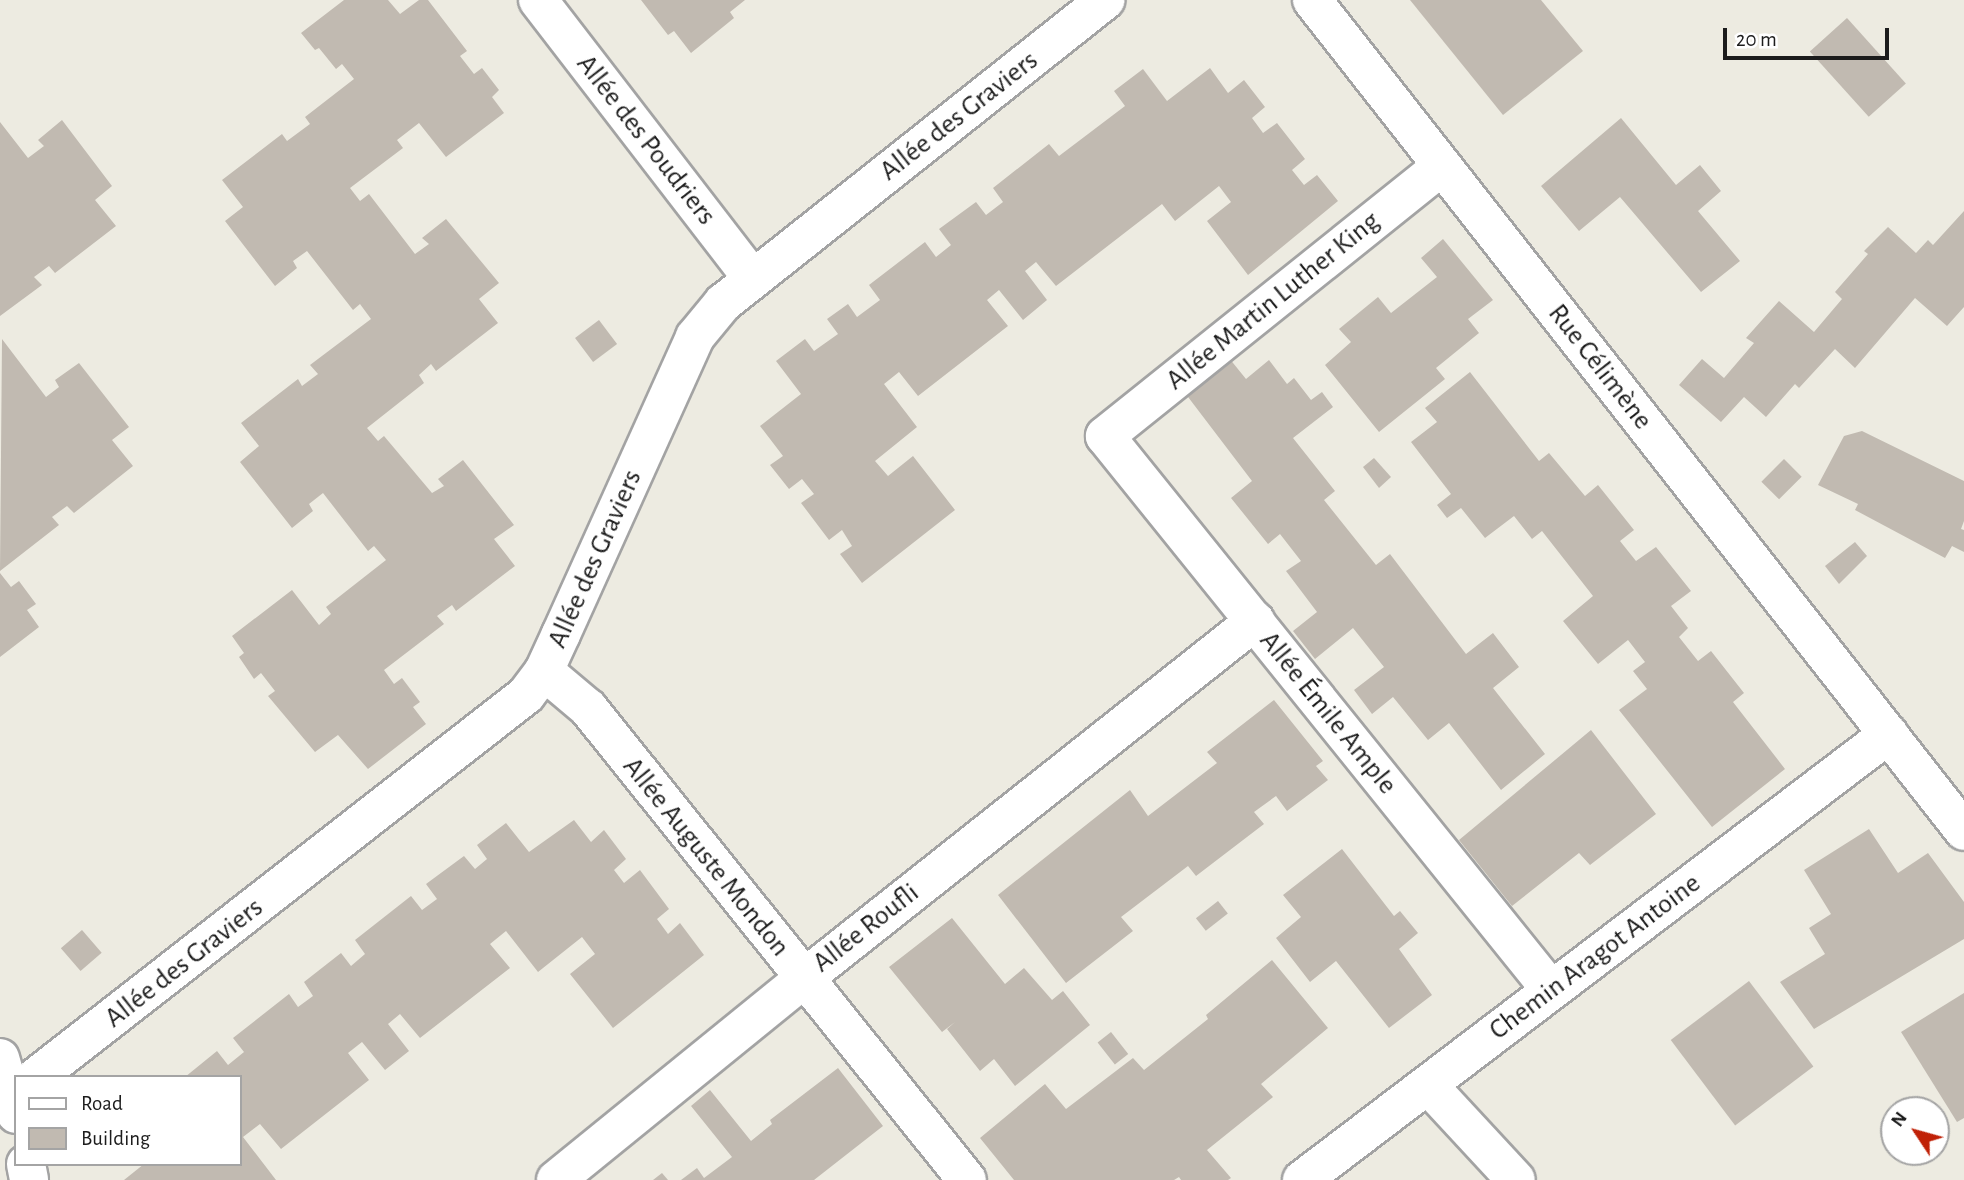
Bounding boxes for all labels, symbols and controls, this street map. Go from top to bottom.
scale bar [1726,14,1892,58]
text: 20 m [1736,29,1777,50]
street label: Allée des Graviers [873,44,1045,188]
street label: Allée des Poudriers [569,48,723,232]
street label: Allée Martin Luther King [1160,205,1386,397]
street label: Rue Célimène [1541,298,1659,436]
street label: Allée des Graviers [541,465,649,653]
street label: Allée Émile Ample [1252,625,1404,801]
street label: Allée Auguste Mondon [615,751,797,963]
street label: Chemin Aragot Antoine [1483,867,1707,1047]
street label: Allée Roufli [806,876,926,980]
street label: Allée des Graviers [98,891,270,1035]
legend [14,1075,242,1166]
text: Road [81,1093,123,1114]
north arrow [1880,1096,1950,1166]
text: N [1888,1109,1911,1130]
text: Building [81,1128,150,1149]

